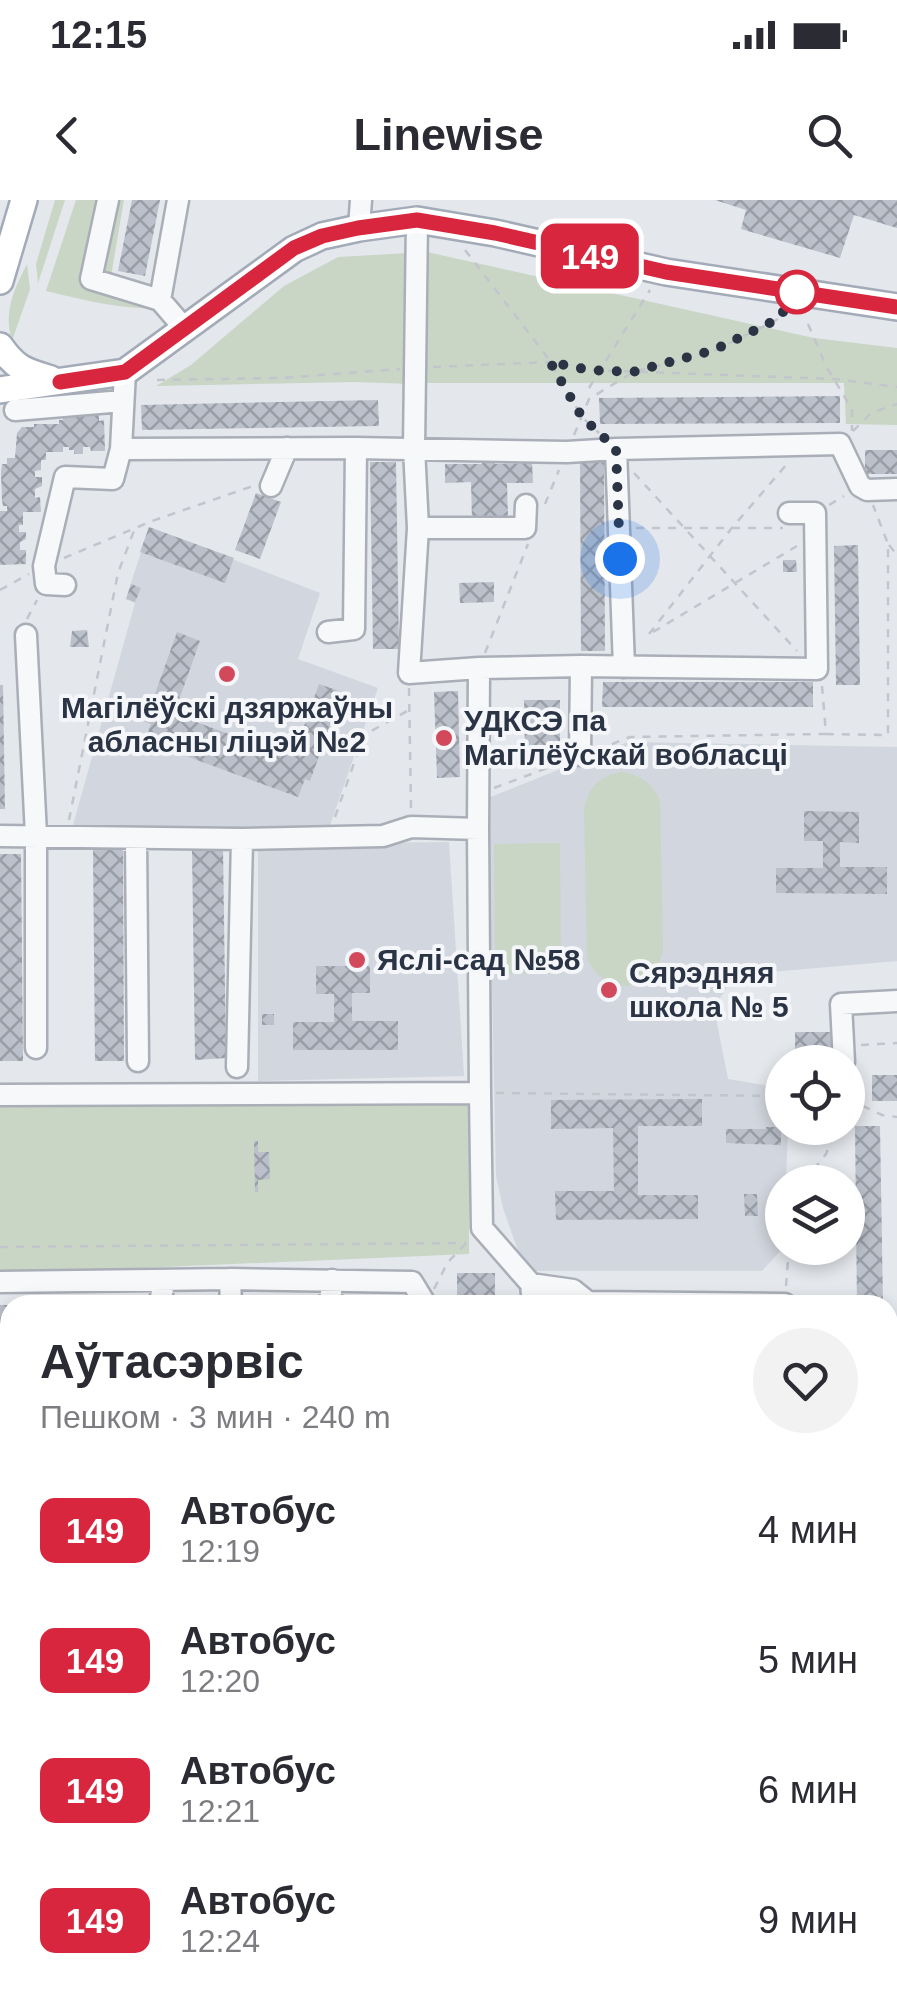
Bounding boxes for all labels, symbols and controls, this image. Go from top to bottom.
text: 12:15 [50,14,147,56]
icon: back [40,108,95,163]
icon: search [802,108,857,163]
text: Linewise [353,109,544,160]
line badge: 149 [532,223,648,288]
text: 149 [561,237,619,276]
unlabelled marker [776,271,818,313]
your location [595,534,645,584]
marker: Магілёўскі дзяржаўны абласны ліцэй №2 [216,663,238,685]
place label: Магілёўскі дзяржаўны абласны ліцэй №2 [61,691,393,758]
place label: УДКСЭ па Магілёўскай вобласці [464,704,788,771]
marker: УДКСЭ па Магілёўскай вобласці [433,727,455,749]
place label: Яслі-сад №58 [377,943,581,976]
marker: Яслі-сад №58 [346,949,368,971]
place label: Сярэдняя школа № 5 [629,956,789,1023]
marker: Сярэдняя школа № 5 [598,979,620,1001]
map controls [765,1045,865,1265]
button: locate [765,1045,865,1145]
button: layers [765,1165,865,1265]
button: heart [753,1328,858,1433]
text: Аўтасэрвіс [40,1335,304,1388]
text: Пешком · 3 мин · 240 m [40,1399,391,1435]
text: Автобус [180,1490,336,1532]
text: 4 мин [758,1509,858,1551]
text: 149 [66,1511,124,1550]
text: 12:19 [180,1533,260,1569]
text: Автобус [180,1620,336,1662]
text: 5 мин [758,1639,858,1681]
text: 149 [66,1641,124,1680]
text: 12:20 [180,1663,260,1699]
text: Автобус [180,1750,336,1792]
text: 6 мин [758,1769,858,1811]
text: 149 [66,1771,124,1810]
text: 12:21 [180,1793,260,1829]
text: Автобус [180,1880,336,1922]
text: 9 мин [758,1899,858,1941]
text: 149 [66,1901,124,1940]
text: 12:24 [180,1923,260,1959]

